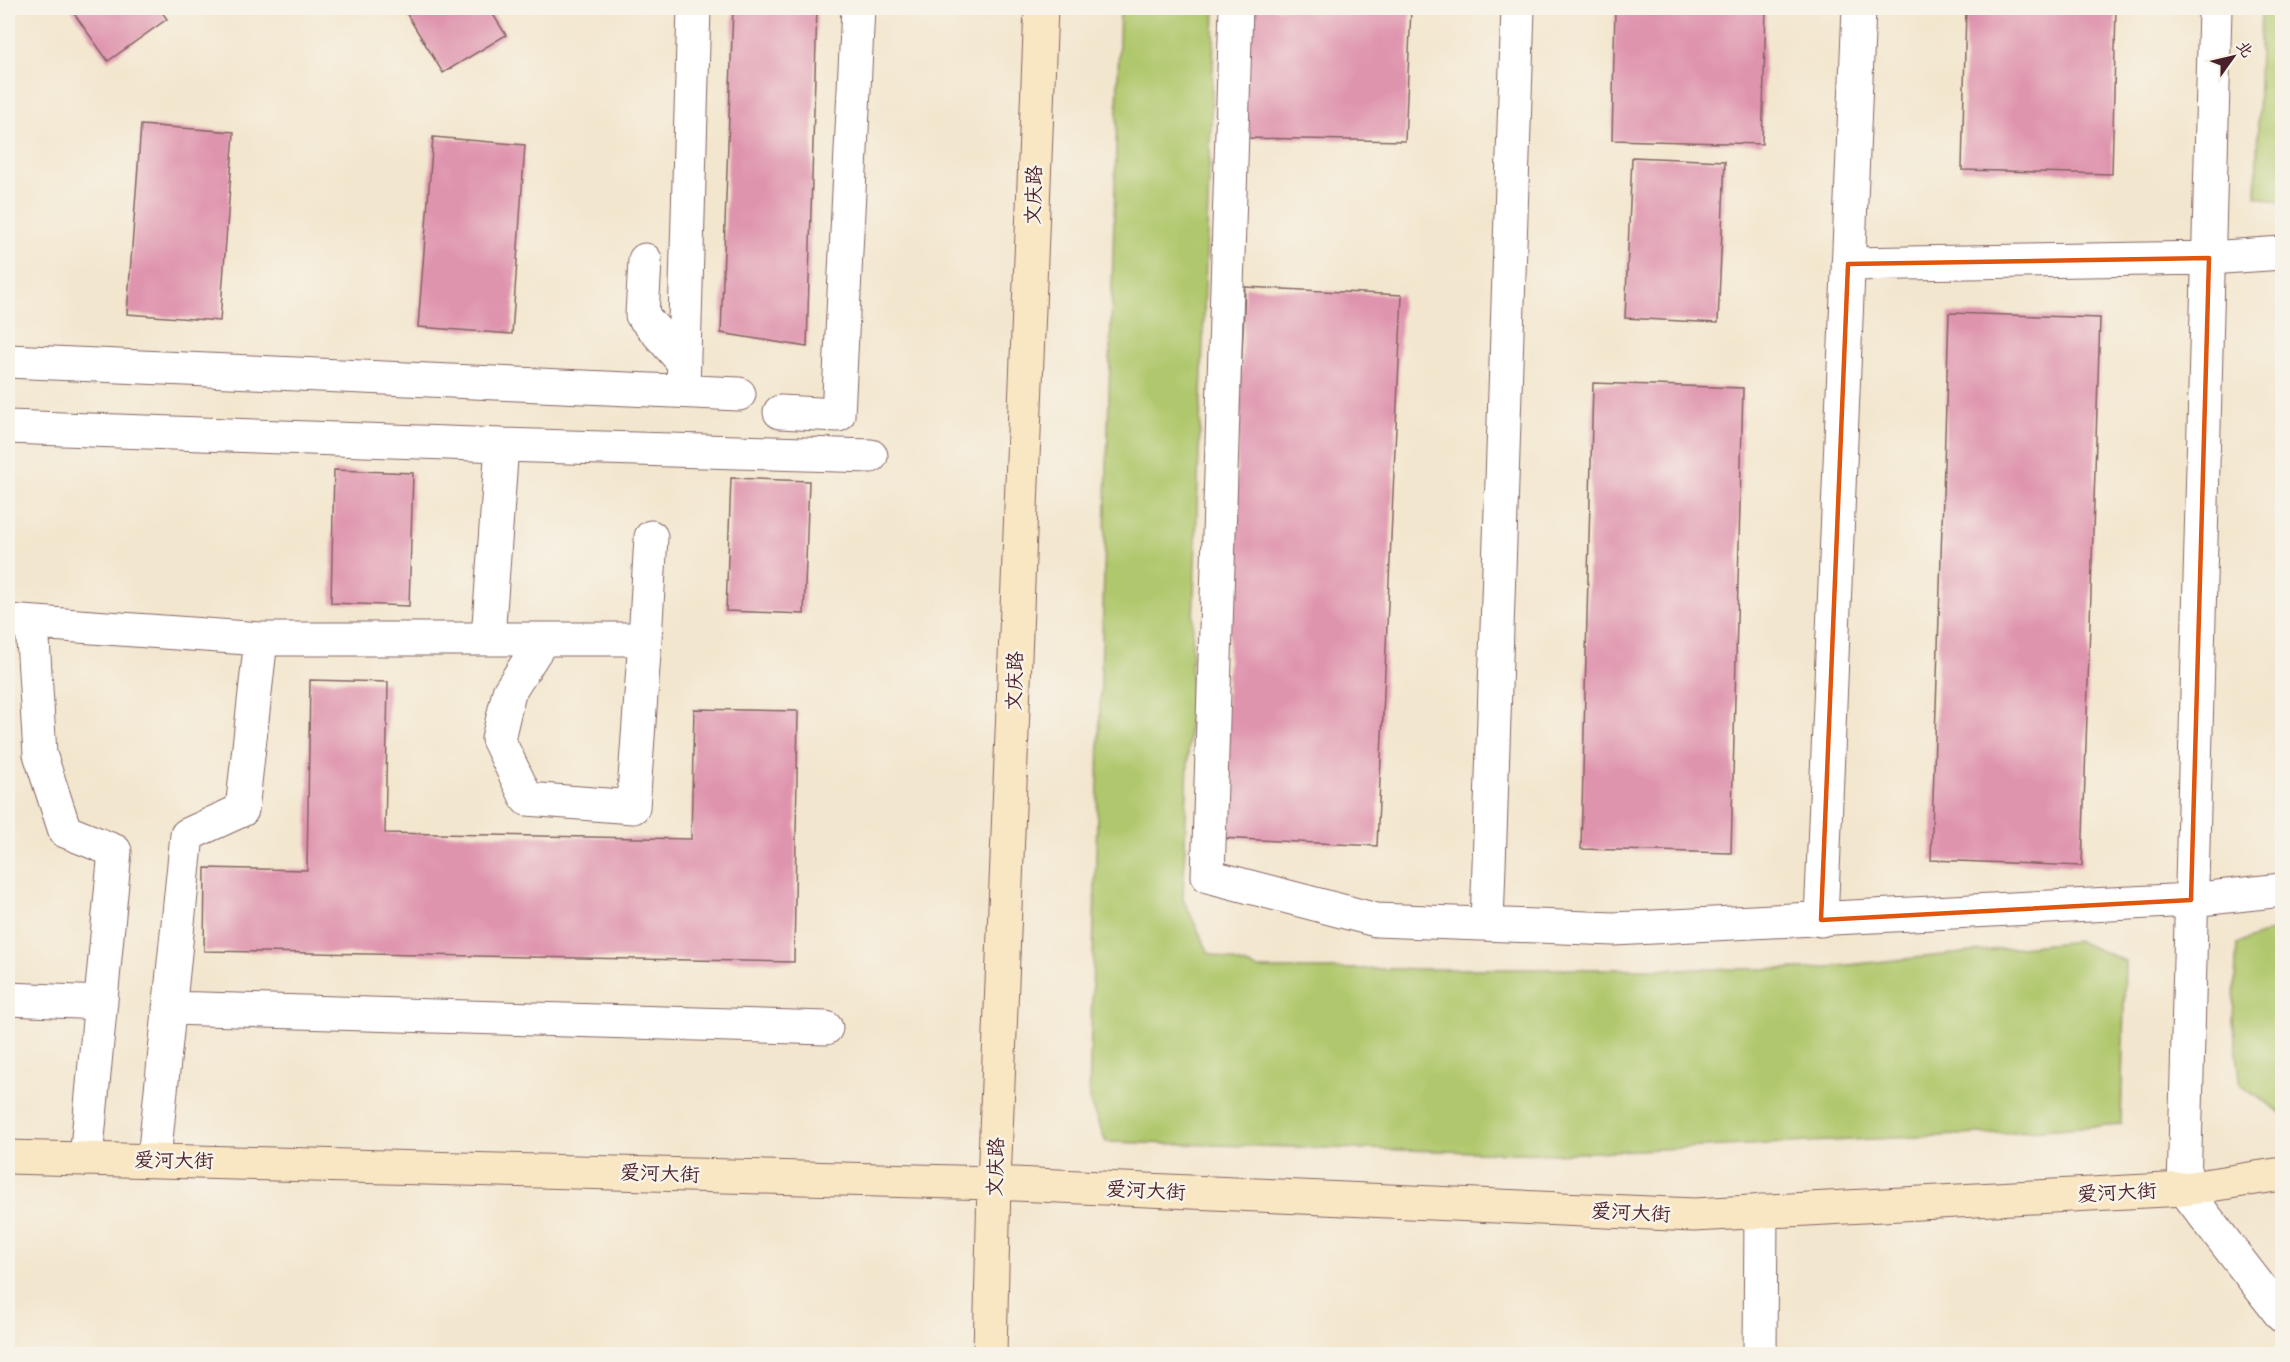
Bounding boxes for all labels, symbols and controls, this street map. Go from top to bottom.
north arrow [2203,27,2263,87]
text: 北 [2233,37,2257,61]
street label: 文庆路 [1020,164,1046,225]
street label: 文庆路 [1001,650,1027,711]
street label: 文庆路 [982,1136,1008,1197]
street label: 爱河大街 [134,1147,214,1173]
street label: 爱河大街 [620,1160,700,1186]
street label: 爱河大街 [1105,1176,1187,1204]
street label: 爱河大街 [2076,1178,2158,1206]
street label: 爱河大街 [1590,1198,1672,1226]

